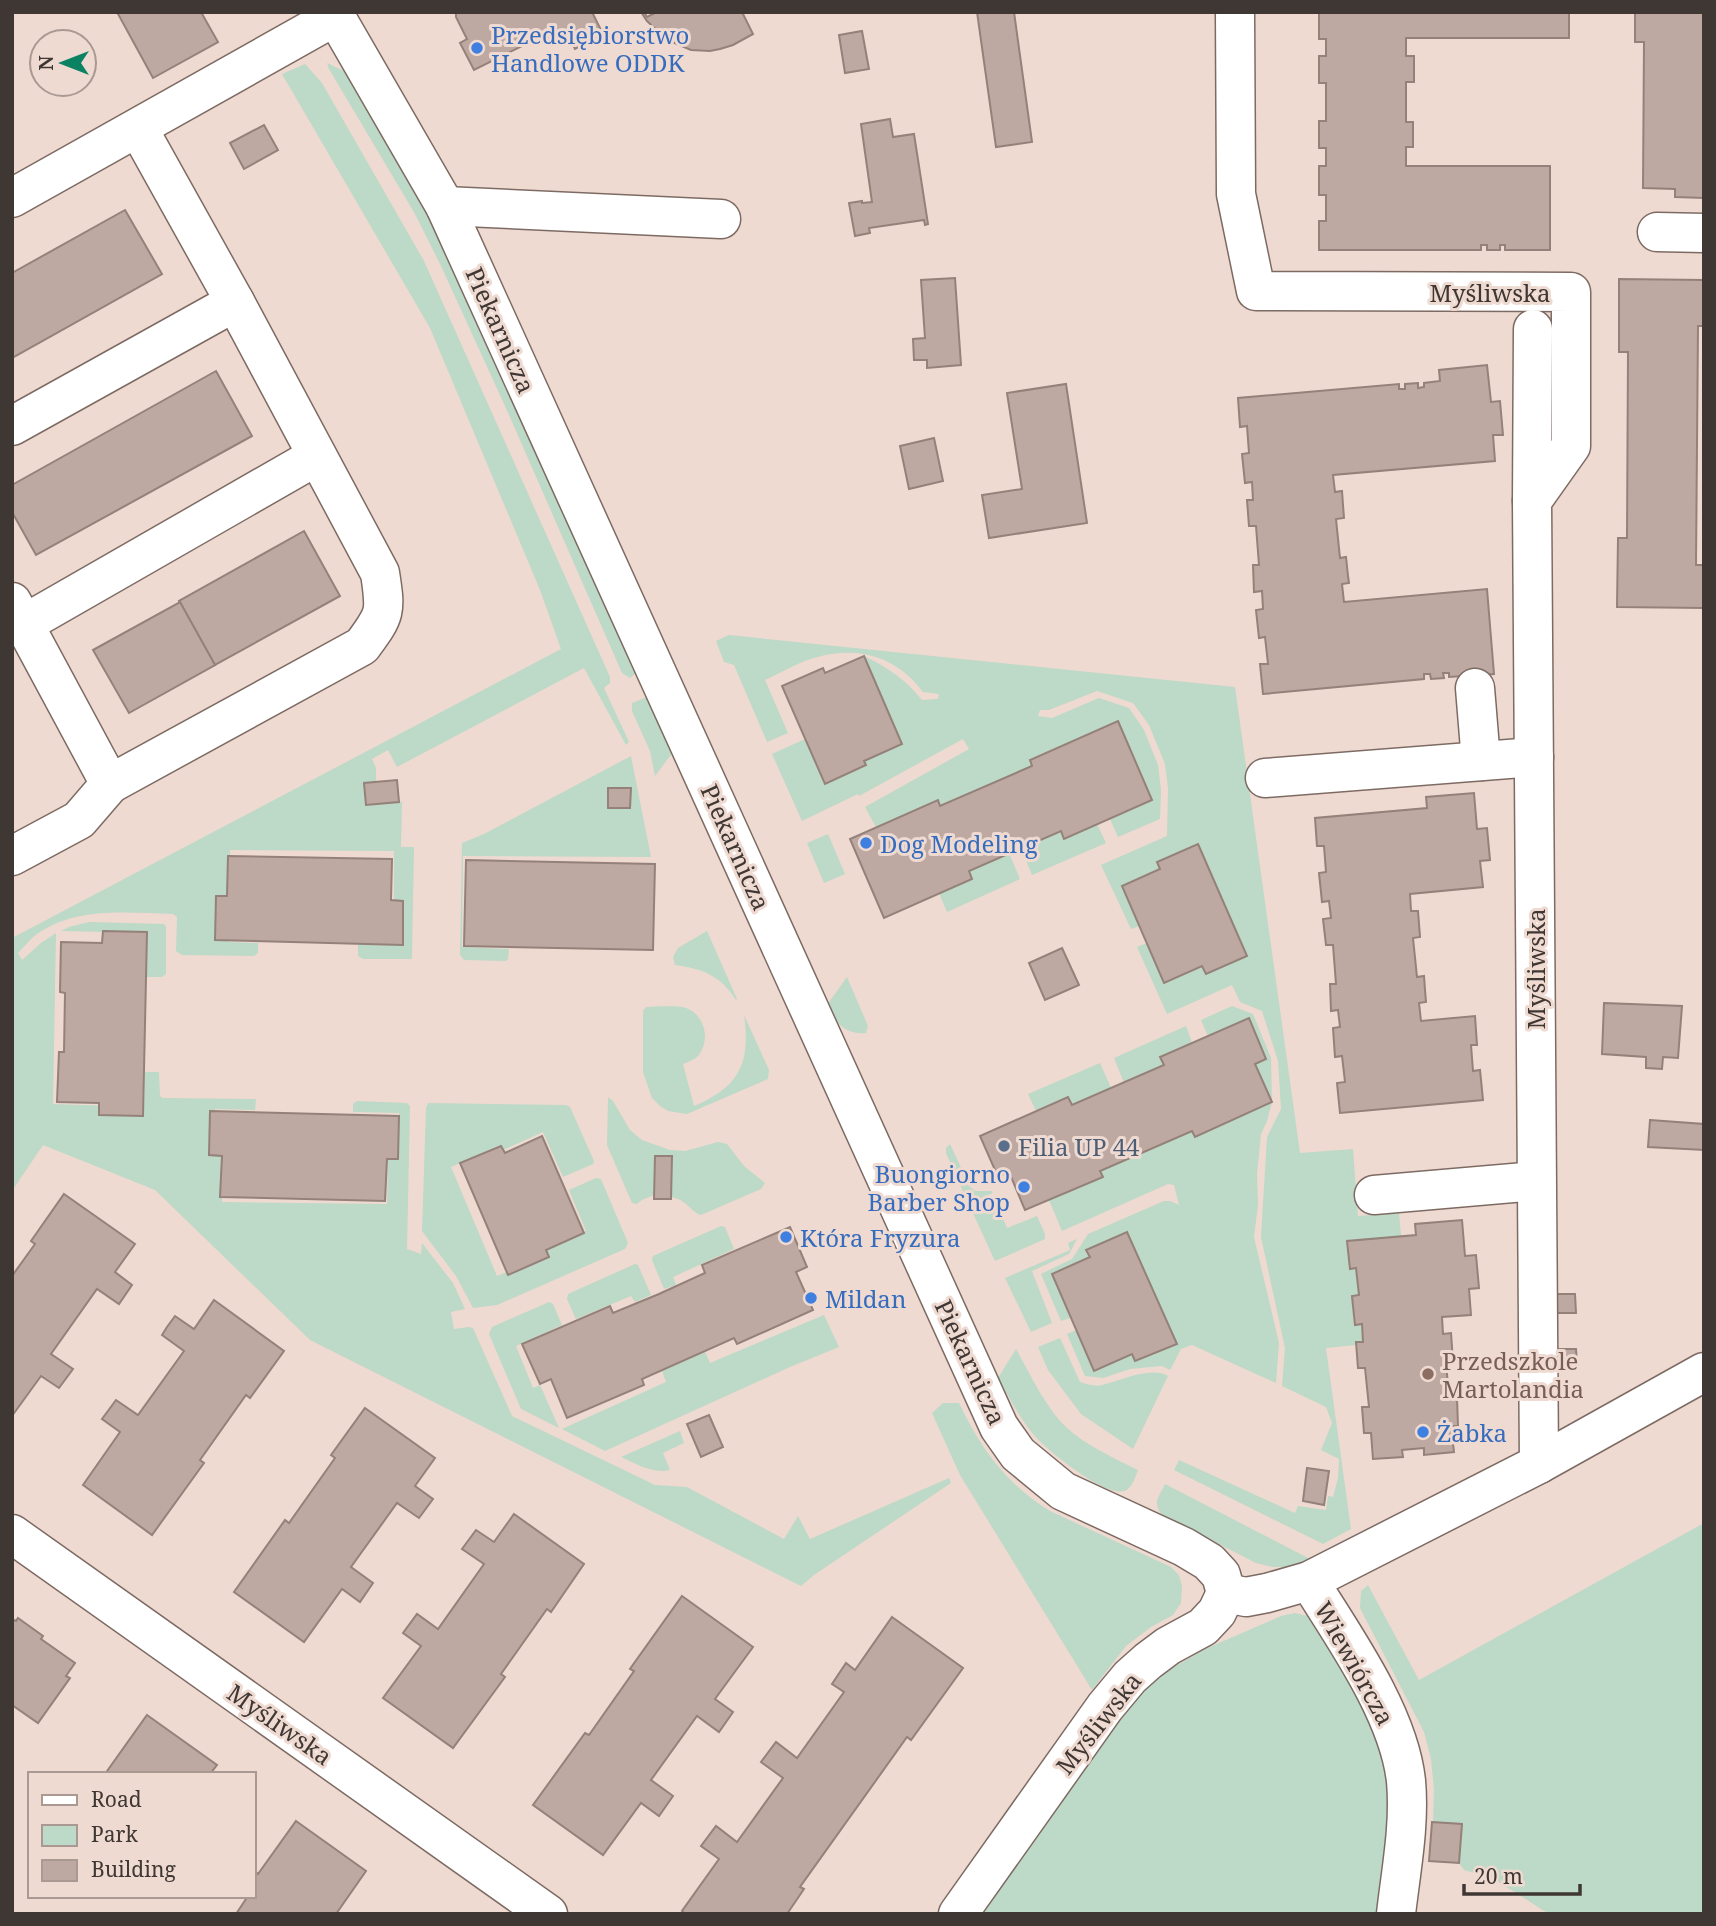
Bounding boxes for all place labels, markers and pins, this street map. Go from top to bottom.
place label: Przedsiębiorstwo Handlowe ODDK [491,18,689,79]
marker: Przedsiębiorstwo Handlowe ODDK [469,40,485,56]
place label: Dog Modeling [880,827,1038,860]
marker: Dog Modeling [858,835,874,851]
place label: Filia UP 44 [1018,1130,1140,1163]
marker: Filia UP 44 [996,1138,1012,1154]
place label: Buongiorno Barber Shop [867,1157,1010,1218]
marker: Buongiorno Barber Shop [1016,1179,1032,1195]
place label: Która Fryzura [800,1221,961,1254]
marker: Która Fryzura [778,1229,794,1245]
place label: Mildan [825,1282,906,1315]
marker: Mildan [803,1290,819,1306]
place label: Przedszkole Martolandia [1442,1344,1584,1405]
marker: Przedszkole Martolandia [1420,1366,1436,1382]
place label: Żabka [1437,1416,1507,1449]
marker: Żabka [1415,1424,1431,1440]

